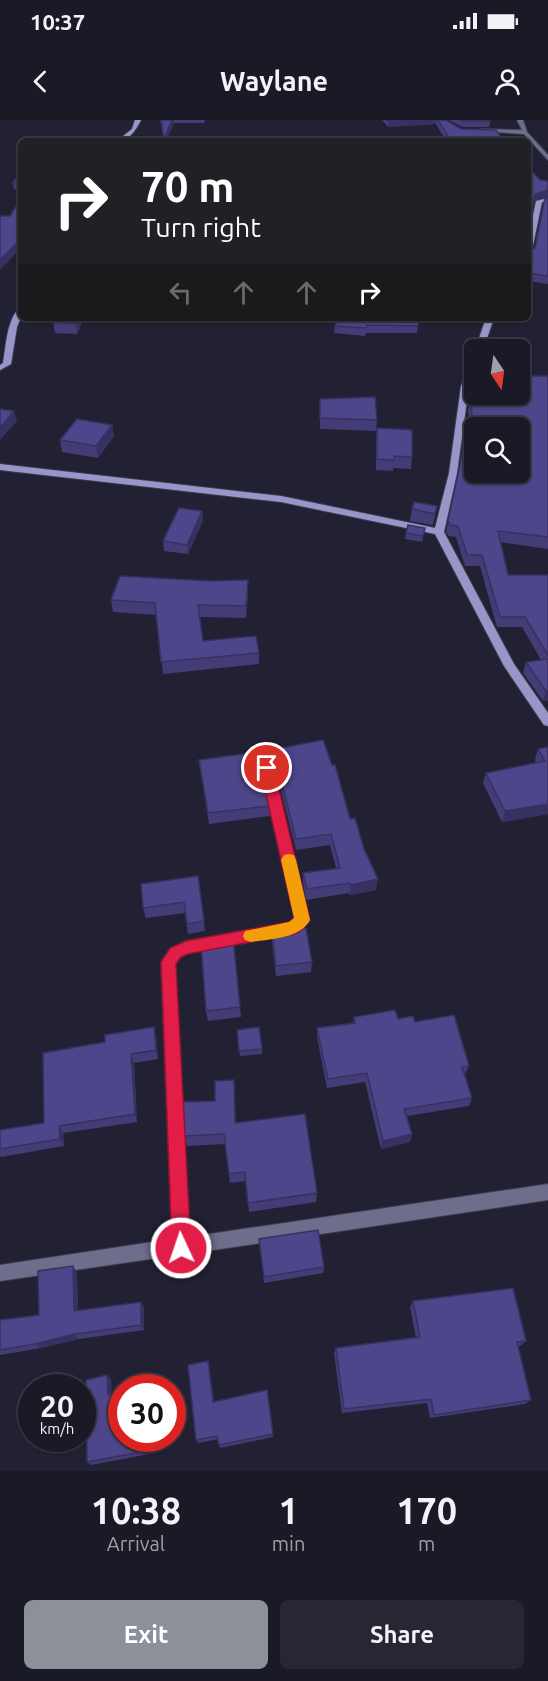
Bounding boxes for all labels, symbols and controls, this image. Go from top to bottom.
text: 10:37 [30,9,85,34]
icon: back [24,65,57,98]
icon: person [491,65,524,98]
text: Waylane [220,66,328,96]
icon: right [42,162,120,240]
text: 70 m [141,163,235,210]
text: Turn right [141,212,261,242]
icon: left [164,276,197,309]
icon: ahead [227,276,260,309]
icon: ahead [290,276,323,309]
icon: right [353,276,386,309]
north arrow [464,339,530,405]
map controls [464,339,530,483]
button: search [464,417,530,483]
pin [241,742,292,793]
icon: arrive [250,751,283,784]
position arrow [149,1216,213,1280]
speed limit sign: 30 [108,1374,186,1452]
text: 20 [40,1389,74,1423]
text: km/h [40,1420,74,1437]
text: 10:38 [91,1490,181,1531]
text: 1 [278,1490,299,1531]
text: 170 [396,1490,457,1531]
text: Arrival [107,1532,165,1555]
text: min [272,1532,305,1555]
text: m [418,1532,435,1555]
button: Exit [24,1600,268,1669]
button: Share [280,1600,524,1669]

